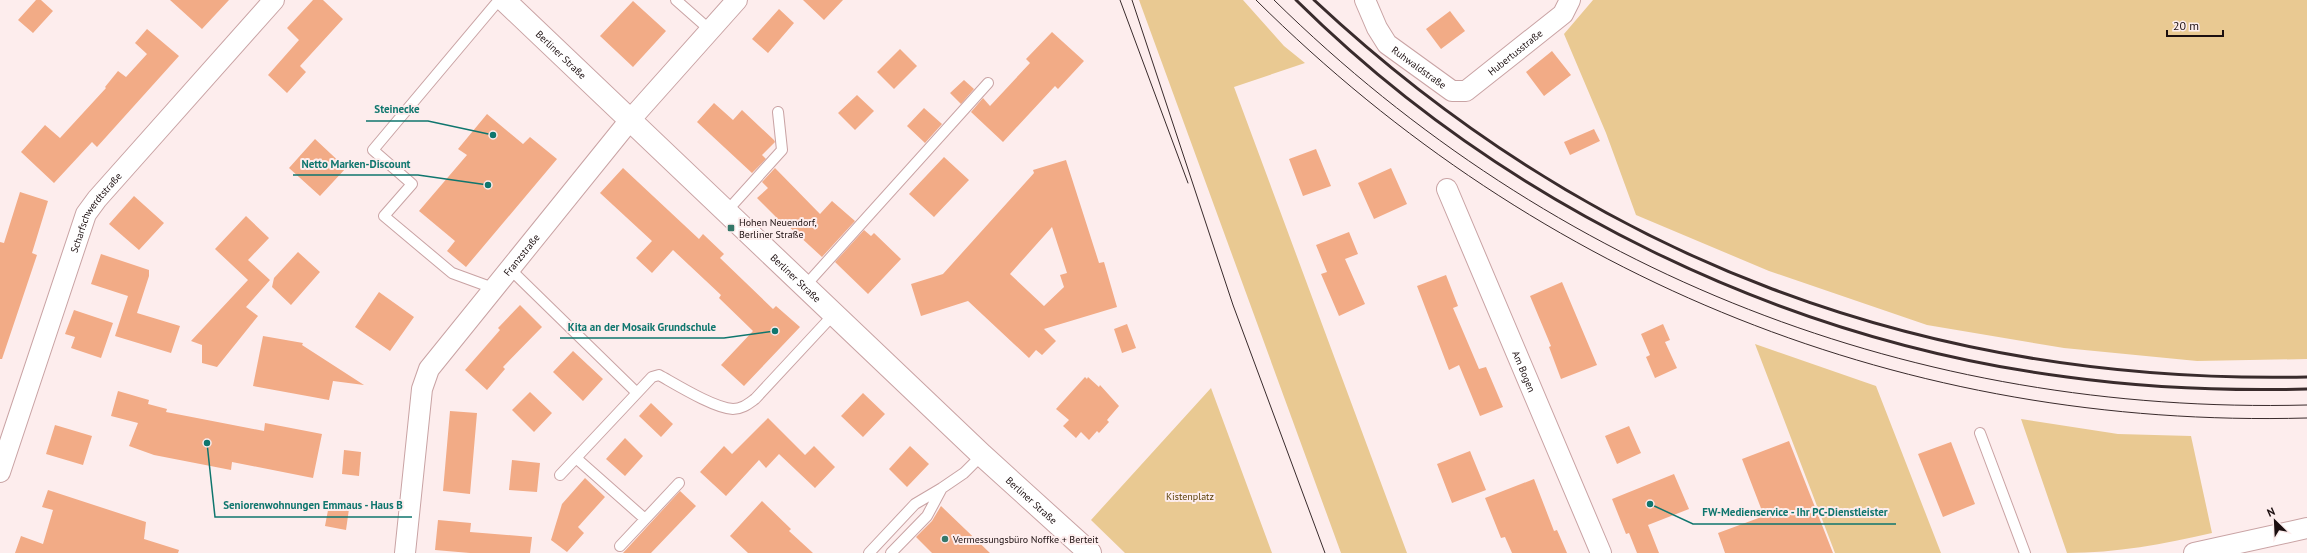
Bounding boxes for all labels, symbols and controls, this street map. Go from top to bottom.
scale bar [2167,12,2223,38]
text: 20 m [2173,18,2199,33]
street label: Hubertusstraße [1485,26,1545,78]
street label: Berliner Straße [533,27,589,81]
street label: Ruhwaldstraße [1389,43,1449,91]
callout: Steinecke [366,98,428,121]
text: Steinecke [374,102,420,116]
callout: Netto Marken-Discount [293,152,418,175]
text: Netto Marken-Discount [302,157,411,171]
street label: Scharfschwerdtstraße [67,169,124,254]
place label: Hohen Neuendorf, Berliner Straße [739,216,817,241]
marker: Hohen Neuendorf, Berliner Straße [726,223,736,233]
street label: Franzstraße [500,231,542,278]
street label: Berliner Straße [768,251,824,305]
callout: Kita an der Mosaik Grundschule [560,315,724,338]
text: Kita an der Mosaik Grundschule [568,320,717,334]
street label: Am Bogen [1510,349,1539,394]
street label: Berliner Straße [1003,474,1060,527]
park label: Kistenplatz [1166,490,1214,503]
callout: Seniorenwohnungen Emmaus - Haus B [215,494,412,517]
text: Seniorenwohnungen Emmaus - Haus B [223,498,403,512]
callout: FW-Medienservice - Ihr PC-Dienstleister [1693,501,1896,524]
north arrow [2255,501,2295,541]
text: N [2265,504,2277,520]
text: FW-Medienservice - Ihr PC-Dienstleister [1702,505,1888,519]
place label: Vermessungsbüro Noffke + Berteit [952,533,1099,546]
marker: Vermessungsbüro Noffke + Berteit [940,534,950,544]

